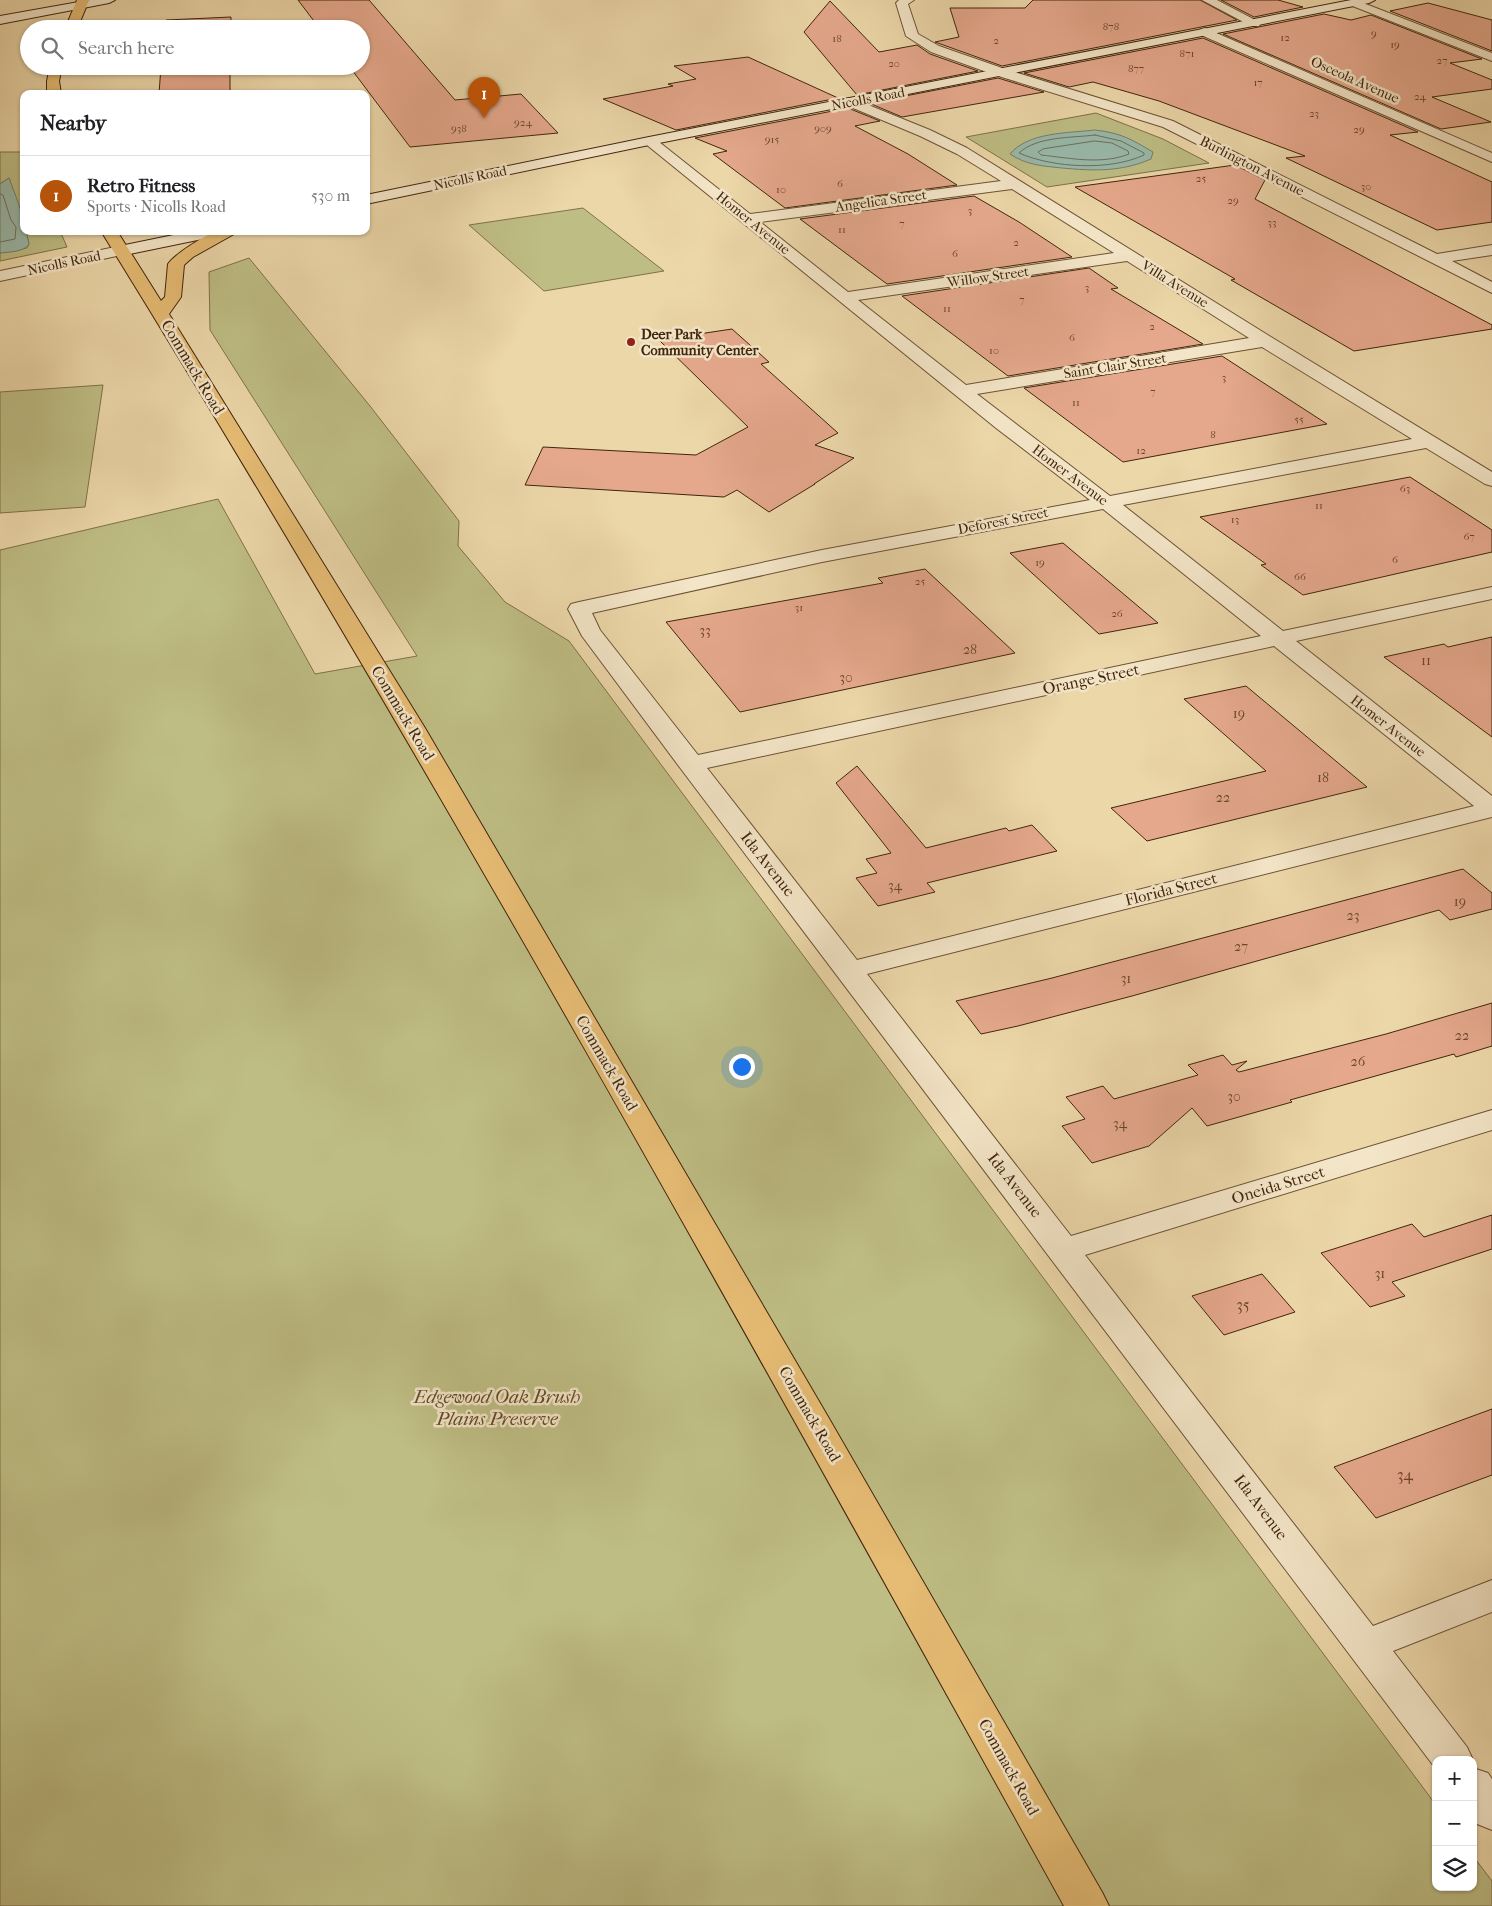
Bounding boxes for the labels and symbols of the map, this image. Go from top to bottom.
house number: 878 [1103,20,1119,33]
house number: 9 [1371,27,1377,40]
house number: 12 [1280,31,1290,44]
house number: 18 [832,32,842,45]
house number: 2 [993,34,999,47]
house number: 19 [1390,38,1400,51]
house number: 871 [1180,47,1194,60]
street label: Osceola Avenue [1308,53,1402,107]
house number: 27 [1437,54,1447,67]
house number: 20 [888,57,900,70]
house number: 877 [1128,62,1144,75]
house number: 17 [1253,76,1263,89]
pin: 1 [468,77,500,118]
street label: Nicolls Road [830,83,907,114]
house number: 24 [1414,90,1427,103]
house number: 23 [1309,107,1319,120]
house number: 924 [514,116,532,129]
house number: 938 [451,122,467,135]
house number: 909 [814,122,832,135]
house number: 29 [1353,123,1365,136]
street label: Burlington Avenue [1197,132,1307,200]
house number: 915 [765,133,779,146]
street label: Nicolls Road [432,162,509,194]
house number: 25 [1196,172,1206,185]
house number: 6 [837,177,843,190]
house number: 30 [1361,180,1371,193]
house number: 10 [776,183,786,196]
street label: Angelica Street [833,186,928,216]
street label: Homer Avenue [712,188,794,258]
house number: 29 [1227,194,1239,207]
house number: 3 [968,204,972,217]
house number: 33 [1267,216,1277,229]
house number: 7 [899,217,905,230]
house number: 11 [838,223,846,236]
house number: 2 [1013,236,1019,249]
street label: Nicolls Road [26,247,103,279]
house number: 6 [952,247,958,260]
street label: Villa Avenue [1138,256,1212,311]
street label: Willow Street [945,263,1030,291]
house number: 3 [1085,281,1089,294]
house number: 7 [1019,293,1025,306]
house number: 11 [943,302,951,315]
street label: Commack Road [157,316,229,418]
house number: 2 [1149,320,1155,333]
place label: Deer Park Community Center [641,326,759,359]
house number: 6 [1069,331,1075,344]
marker: Deer Park Community Center [625,336,637,348]
house number: 10 [989,344,999,357]
street label: Saint Clair Street [1062,349,1168,383]
house number: 3 [1222,371,1226,384]
house number: 7 [1150,385,1156,398]
house number: 11 [1072,396,1080,409]
house number: 55 [1294,413,1304,426]
house number: 8 [1210,428,1216,441]
street label: Homer Avenue [1029,441,1111,509]
house number: 12 [1136,444,1146,457]
house number: 63 [1400,482,1410,495]
house number: 11 [1315,499,1323,512]
street label: Deforest Street [956,504,1050,538]
house number: 13 [1231,513,1239,526]
house number: 67 [1463,530,1475,543]
house number: 6 [1392,553,1398,566]
house number: 19 [1035,556,1045,569]
house number: 66 [1294,570,1306,583]
house number: 25 [915,575,925,588]
house number: 31 [795,601,803,614]
house number: 26 [1111,607,1123,620]
house number: 33 [699,622,711,639]
house number: 28 [963,641,977,658]
house number: 11 [1421,652,1431,669]
street label: Orange Street [1041,659,1141,699]
street label: Commack Road [367,662,439,764]
house number: 30 [839,669,853,686]
street label: Homer Avenue [1347,691,1429,761]
house number: 19 [1233,705,1245,722]
house number: 18 [1317,769,1329,786]
house number: 22 [1216,789,1230,806]
street label: Ida Avenue [737,828,799,900]
street label: Florida Street [1123,868,1219,910]
house number: 34 [888,877,903,894]
house number: 19 [1454,893,1466,910]
house number: 23 [1347,907,1359,924]
house number: 27 [1234,938,1248,955]
house number: 31 [1121,970,1131,987]
street label: Commack Road [572,1012,642,1114]
house number: 22 [1455,1027,1469,1044]
house number: 26 [1351,1053,1366,1070]
your location [729,1054,755,1080]
house number: 30 [1227,1088,1241,1105]
house number: 34 [1113,1115,1128,1132]
street label: Ida Avenue [984,1149,1046,1221]
street label: Oneida Street [1229,1162,1327,1208]
house number: 31 [1375,1265,1385,1282]
house number: 35 [1236,1295,1250,1314]
street label: Commack Road [775,1363,845,1465]
park label: Edgewood Oak Brush Plains Preserve [413,1386,580,1430]
house number: 34 [1397,1465,1414,1484]
street label: Ida Avenue [1230,1470,1292,1544]
street label: Commack Road [975,1716,1043,1819]

